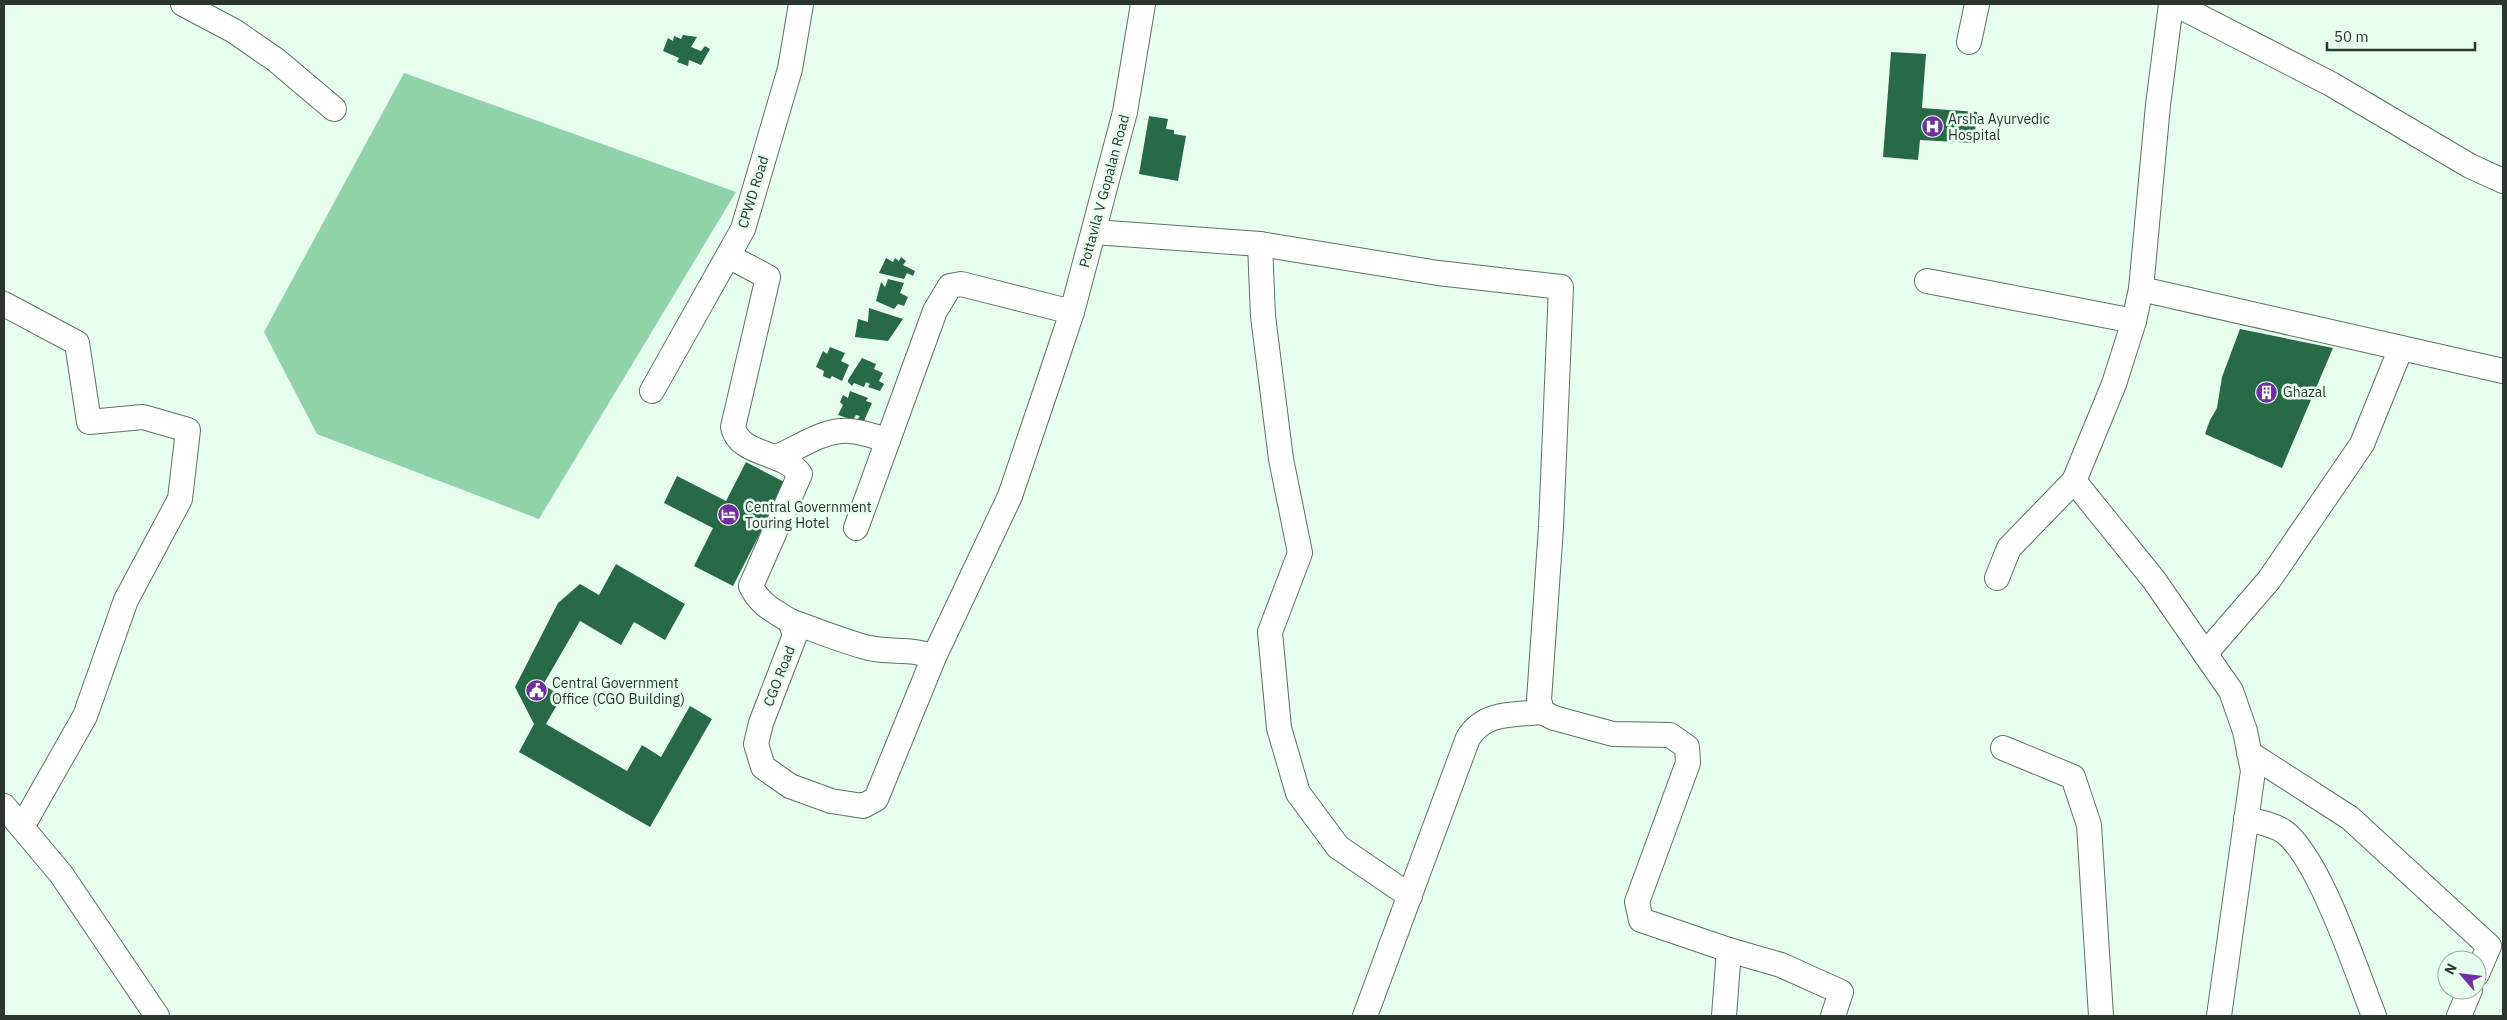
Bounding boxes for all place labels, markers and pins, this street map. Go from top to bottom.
place label: Arsha Ayurvedic Hospital [1948,110,2050,144]
hospital icon: Arsha Ayurvedic Hospital [1920,115,1944,139]
building icon: Ghazal [2255,380,2279,404]
place label: Ghazal [2283,383,2326,401]
place label: Central Government Touring Hotel [745,498,872,532]
hotel icon: Central Government Touring Hotel [717,503,741,527]
place label: Central Government Office (CGO Building) [552,674,685,708]
public building icon: Central Government Office (CGO Building) [524,679,548,703]

